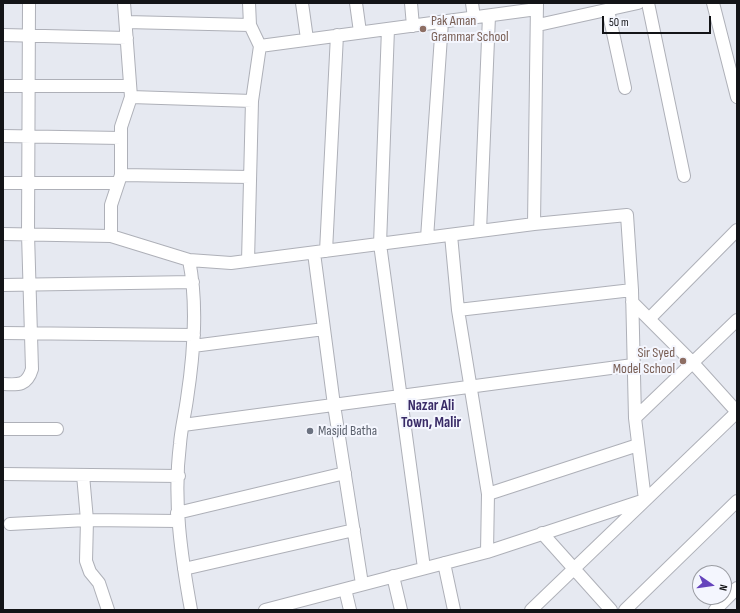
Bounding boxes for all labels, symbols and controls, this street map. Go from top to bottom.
scale bar [604,8,713,34]
place label: Pak Aman Grammar School [431,13,509,46]
text: 50 m [609,15,629,30]
marker: Pak Aman Grammar School [418,24,428,34]
place label: Sir Syed Model School [613,345,675,378]
marker: Sir Syed Model School [678,356,688,366]
district label: Nazar Ali Town, Malir [401,397,461,432]
place label: Masjid Batha [318,423,377,439]
marker: Masjid Batha [305,426,315,436]
north arrow [692,565,732,605]
text: N [716,583,730,592]

